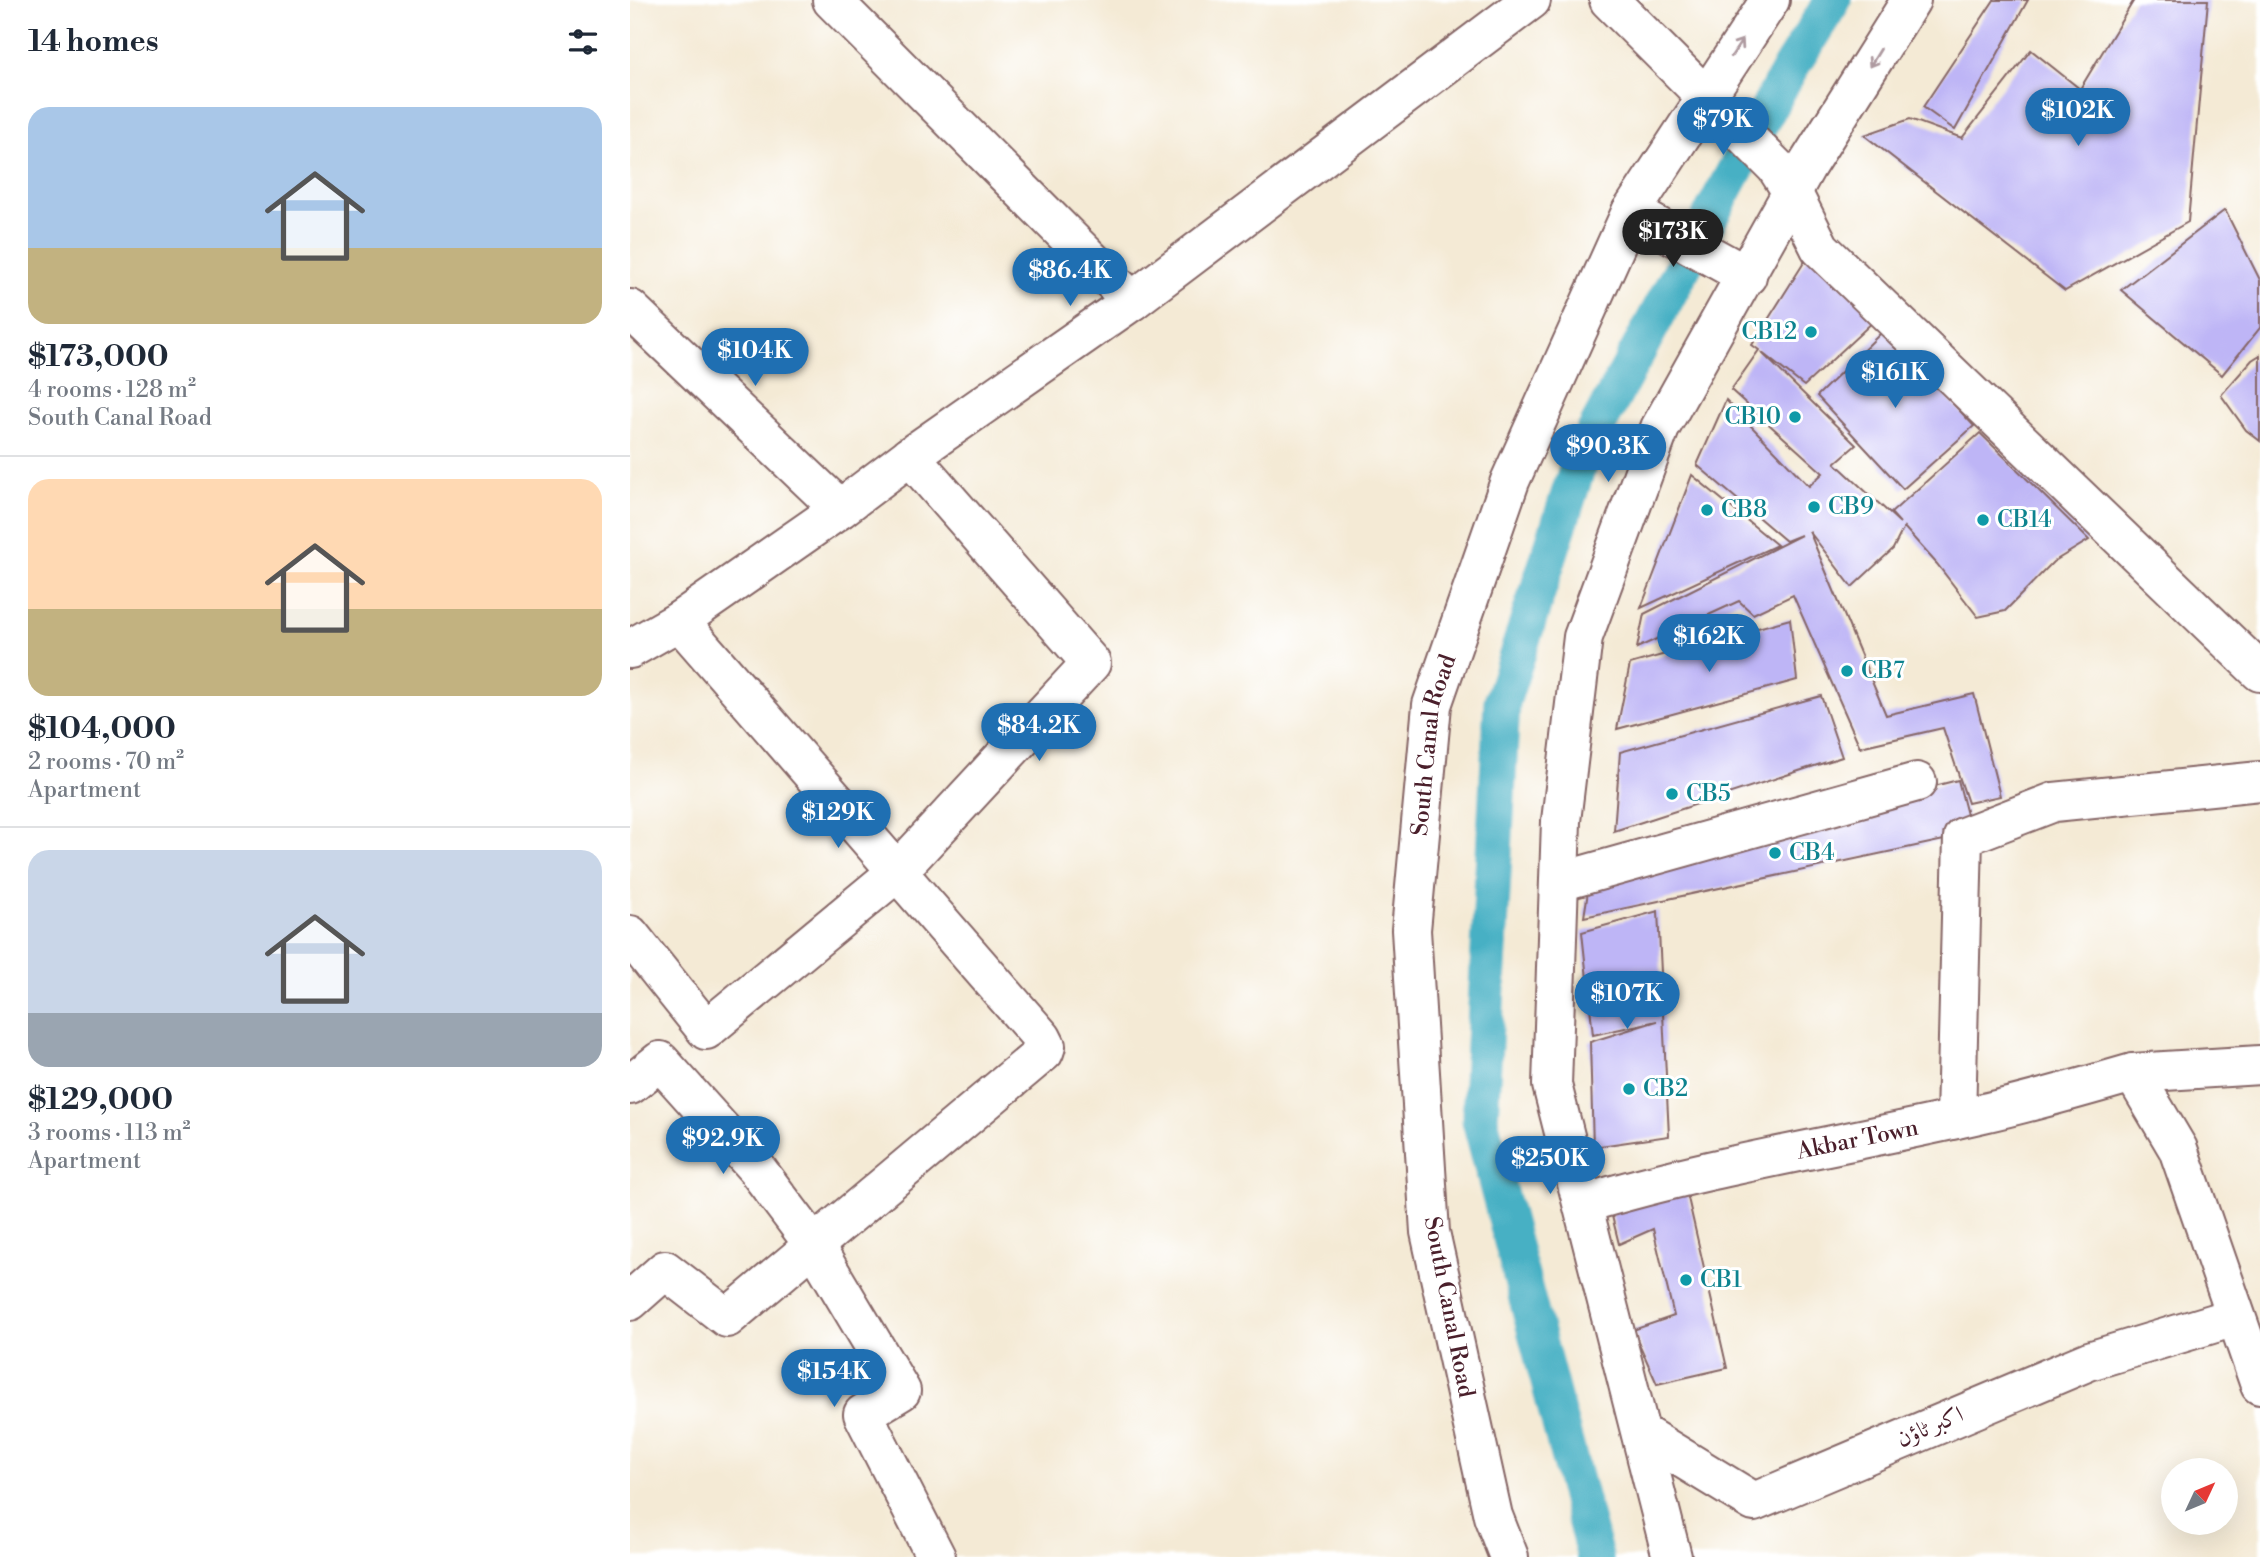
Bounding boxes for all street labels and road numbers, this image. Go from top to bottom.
street label: South Canal Road [1406,651,1462,837]
street label: Akbar Town [1793,1114,1921,1166]
street label: South Canal Road [1418,1214,1480,1400]
street label: اکبر ٹاؤن [1893,1401,1967,1453]

